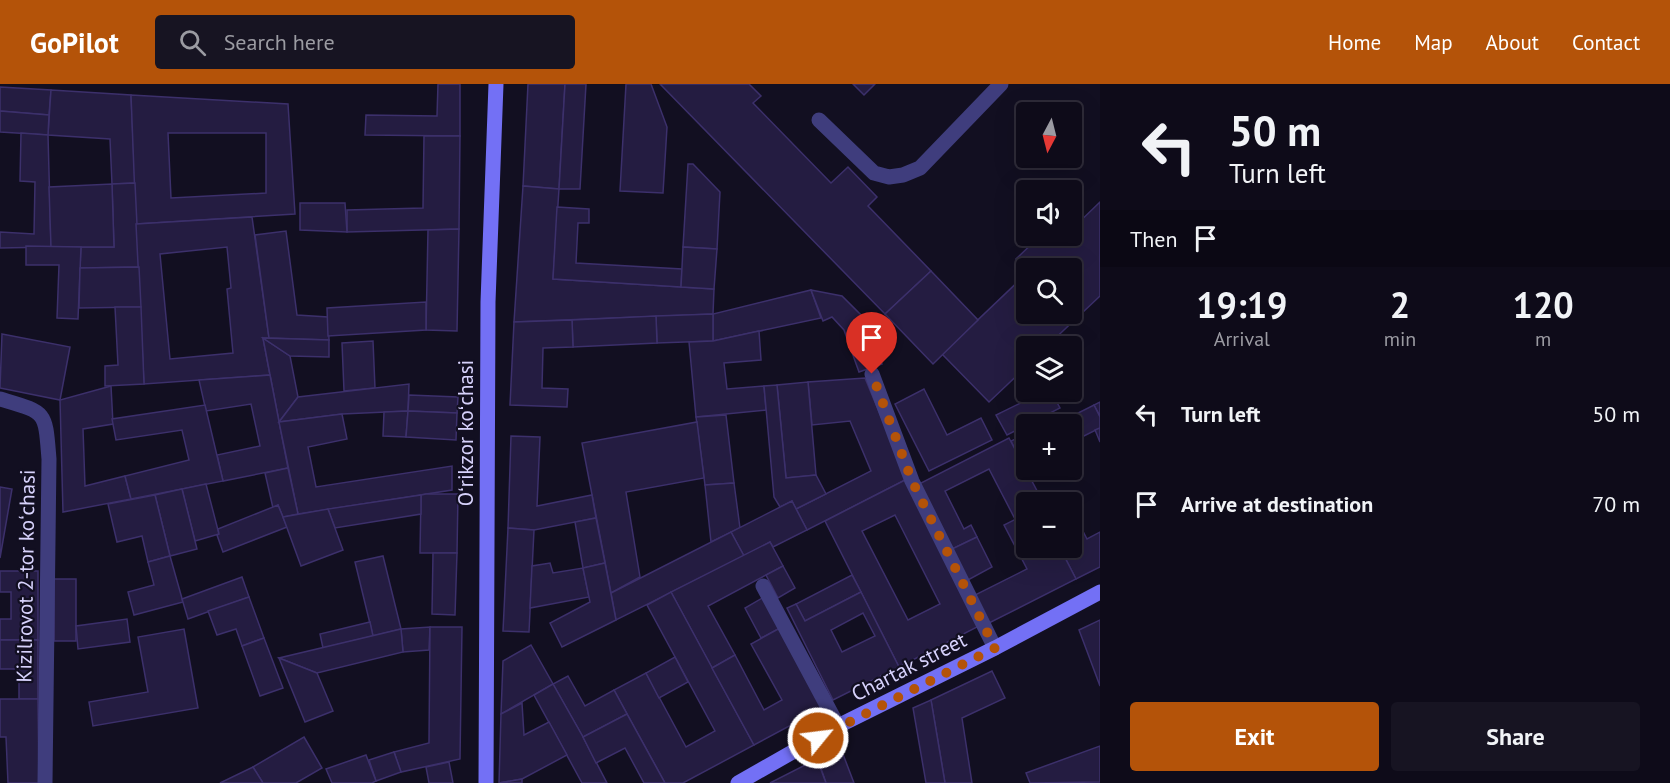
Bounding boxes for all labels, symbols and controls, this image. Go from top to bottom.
search box [155,15,575,69]
text: GoPilot [30,24,119,61]
icon: search [176,26,209,59]
text: Search here [224,28,335,56]
text: Home [1328,29,1381,56]
text: Map [1414,29,1453,56]
text: About [1486,29,1539,56]
text: Contact [1572,29,1640,56]
north arrow [1016,102,1082,168]
map controls [1016,102,1082,558]
text: 50 m [1229,103,1321,158]
icon: left [1130,108,1208,186]
text: Turn left [1229,156,1326,190]
button: sound [1016,180,1082,246]
icon: arrive [1189,222,1222,255]
text: Then [1130,225,1177,253]
button: search [1016,258,1082,324]
text: 19:19 [1196,281,1288,328]
text: 2 [1390,281,1410,328]
text: 120 [1513,281,1574,328]
pin [846,312,897,374]
icon: arrive [855,321,888,354]
text: Arrival [1214,326,1270,352]
text: min [1384,326,1416,352]
text: m [1535,326,1551,352]
button: layers [1016,336,1082,402]
street label: Oʻrikzor koʻchasi [452,360,479,506]
icon: left [1130,398,1163,431]
text: Turn left [1181,400,1261,428]
text: 50 m [1592,400,1640,428]
button: + [1016,414,1082,480]
street label: Kizilrovot 2-tor koʻchasi [10,469,41,683]
icon: arrive [1130,488,1163,521]
text: Arrive at destination [1181,490,1373,518]
text: 70 m [1592,490,1640,518]
button: − [1016,492,1082,558]
street label: Chartak street [847,626,971,707]
button: Exit [1130,702,1379,771]
button: Share [1391,702,1640,771]
position arrow [786,706,850,770]

